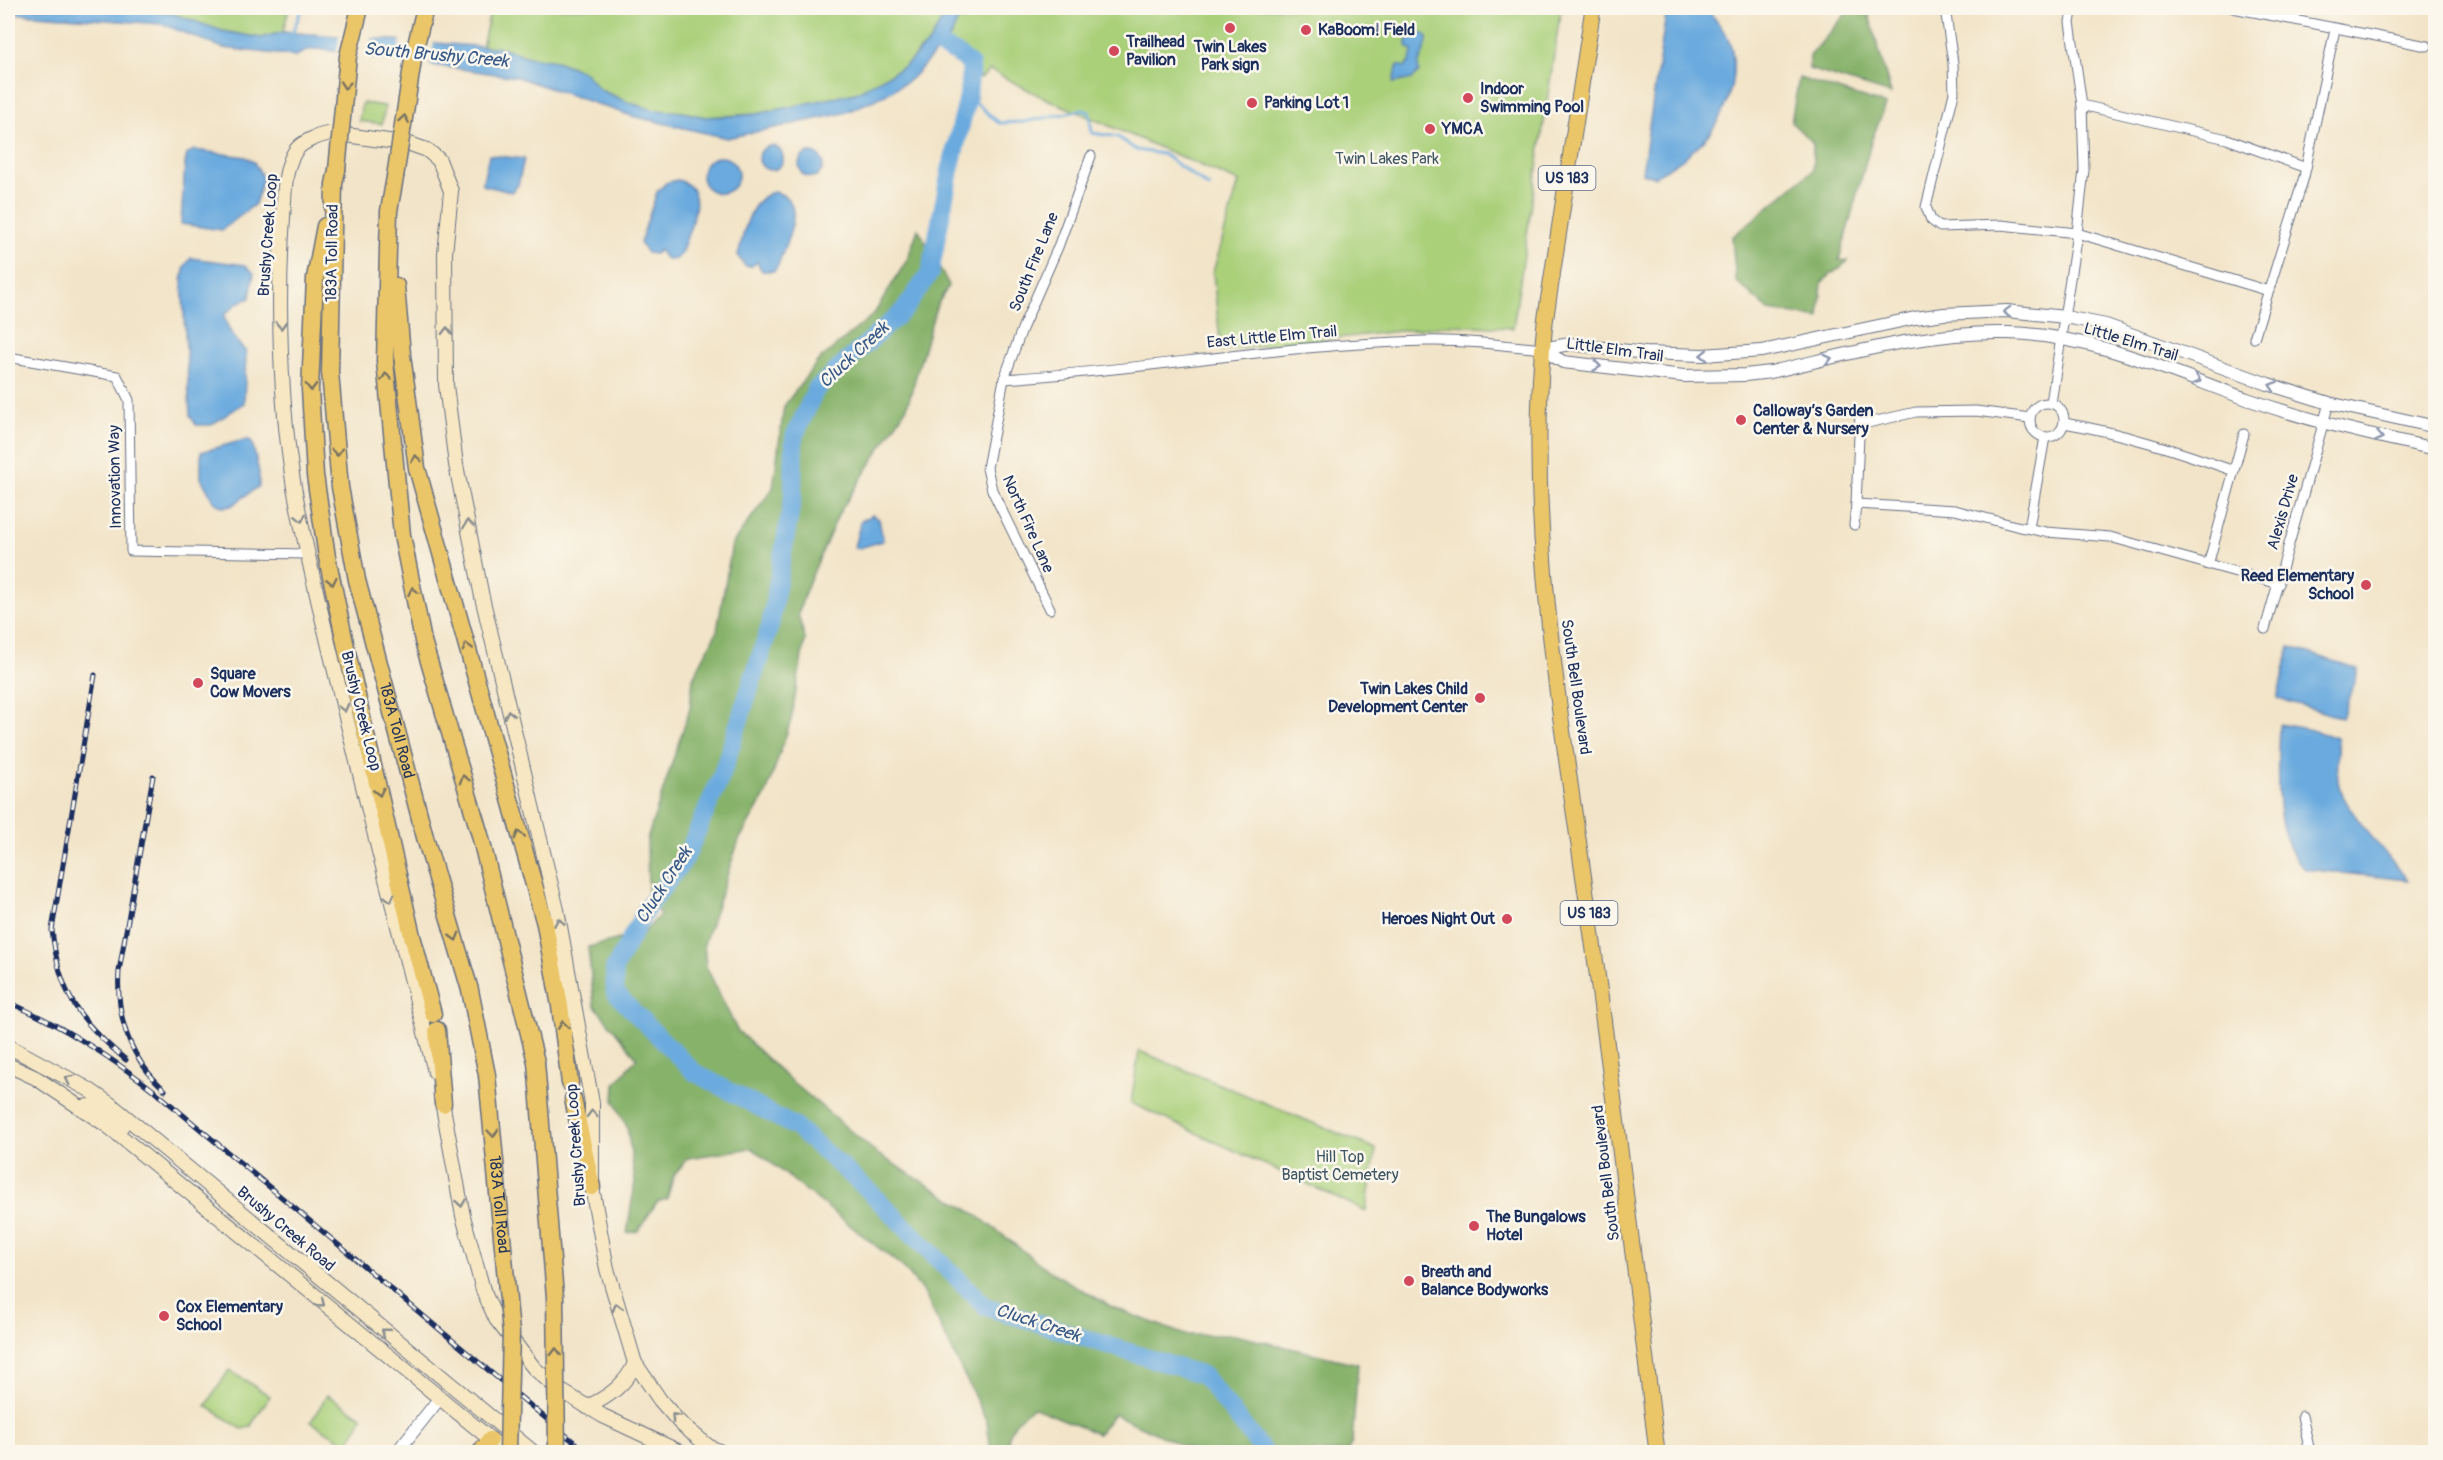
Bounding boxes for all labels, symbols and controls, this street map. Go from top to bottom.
place label: KaBoom! Field [1318,20,1415,40]
marker: Twin Lakes Park sign [1223,21,1237,35]
marker: KaBoom! Field [1299,23,1313,37]
place label: Trailhead Pavilion [1125,32,1185,70]
water label: South Brushy Creek [363,37,511,73]
place label: Twin Lakes Park sign [1193,37,1267,75]
marker: Trailhead Pavilion [1107,44,1121,58]
place label: Indoor Swimming Pool [1480,79,1584,117]
one-way arrow [339,81,352,90]
marker: Indoor Swimming Pool [1461,91,1475,105]
place label: Parking Lot 1 [1264,93,1349,113]
marker: Parking Lot 1 [1245,96,1259,110]
one-way arrow [397,114,409,123]
place label: YMCA [1441,119,1484,139]
marker: YMCA [1423,122,1437,136]
park label: Twin Lakes Park [1335,149,1439,169]
road number: US 183 [1538,166,1596,190]
street label: Brushy Creek Loop [254,173,282,297]
street label: 183A Toll Road [321,204,343,302]
street label: South Fire Lane [1005,209,1063,315]
one-way arrow [2002,306,2011,318]
water label: Cluck Creek [814,316,895,393]
street label: Little Elm Trail [2081,318,2181,366]
one-way arrow [275,320,287,329]
street label: East Little Elm Trail [1206,321,1338,353]
one-way arrow [440,326,453,335]
street label: Little Elm Trail [1565,333,1665,367]
one-way arrow [1699,348,1708,361]
one-way arrow [1823,353,1833,366]
one-way arrow [1593,359,1602,372]
one-way arrow [380,372,393,381]
one-way arrow [2191,373,2202,386]
one-way arrow [2268,380,2279,393]
one-way arrow [305,383,317,392]
place label: Calloway’s Garden Center & Nursery [1753,401,1873,439]
marker: Calloway’s Garden Center & Nursery [1734,413,1748,427]
street label: Innovation Way [104,425,126,529]
one-way arrow [2374,429,2384,442]
one-way arrow [330,447,343,456]
one-way arrow [410,454,422,464]
street label: North Fire Lane [998,472,1058,576]
street label: Alexis Drive [2263,472,2303,552]
one-way arrow [293,513,306,523]
one-way arrow [462,519,475,529]
place label: Reed Elementary School [2241,566,2354,604]
one-way arrow [324,575,337,585]
marker: Reed Elementary School [2359,578,2373,592]
one-way arrow [407,586,420,596]
street label: South Bell Boulevard [1557,618,1595,756]
one-way arrow [461,642,474,652]
street label: Brushy Creek Loop [336,649,386,773]
place label: Square Cow Movers [210,664,291,702]
marker: Square Cow Movers [191,676,205,690]
place label: Twin Lakes Child Development Center [1328,679,1468,717]
street label: 183A Toll Road [375,680,419,781]
marker: Twin Lakes Child Development Center [1473,691,1487,705]
one-way arrow [336,703,349,713]
one-way arrow [504,710,517,720]
one-way arrow [459,774,471,785]
one-way arrow [372,786,385,796]
one-way arrow [514,830,527,840]
water label: Cluck Creek [631,841,698,928]
one-way arrow [382,893,395,903]
road number: US 183 [1560,901,1618,925]
place label: Heroes Night Out [1381,909,1496,929]
marker: Heroes Night Out [1500,912,1514,926]
one-way arrow [553,918,566,928]
one-way arrow [448,931,460,942]
one-way arrow [557,1020,569,1029]
one-way arrow [65,1075,76,1086]
street label: Brushy Creek Loop [562,1083,590,1207]
street label: South Bell Boulevard [1588,1104,1624,1242]
one-way arrow [586,1110,598,1119]
one-way arrow [486,1129,499,1138]
park label: Hill Top Baptist Cemetery [1282,1147,1399,1185]
street label: 183A Toll Road [485,1155,514,1254]
street label: Brushy Creek Road [233,1182,339,1276]
one-way arrow [454,1198,467,1208]
place label: The Bungalows Hotel [1485,1207,1586,1245]
marker: The Bungalows Hotel [1467,1219,1481,1233]
place label: Breath and Balance Bodyworks [1421,1262,1549,1300]
marker: Breath and Balance Bodyworks [1402,1274,1416,1288]
one-way arrow [314,1295,325,1306]
place label: Cox Elementary School [176,1297,283,1335]
water label: Cluck Creek [993,1299,1085,1348]
one-way arrow [611,1302,624,1312]
marker: Cox Elementary School [157,1309,171,1323]
one-way arrow [381,1328,392,1339]
one-way arrow [550,1348,562,1357]
one-way arrow [671,1413,682,1424]

